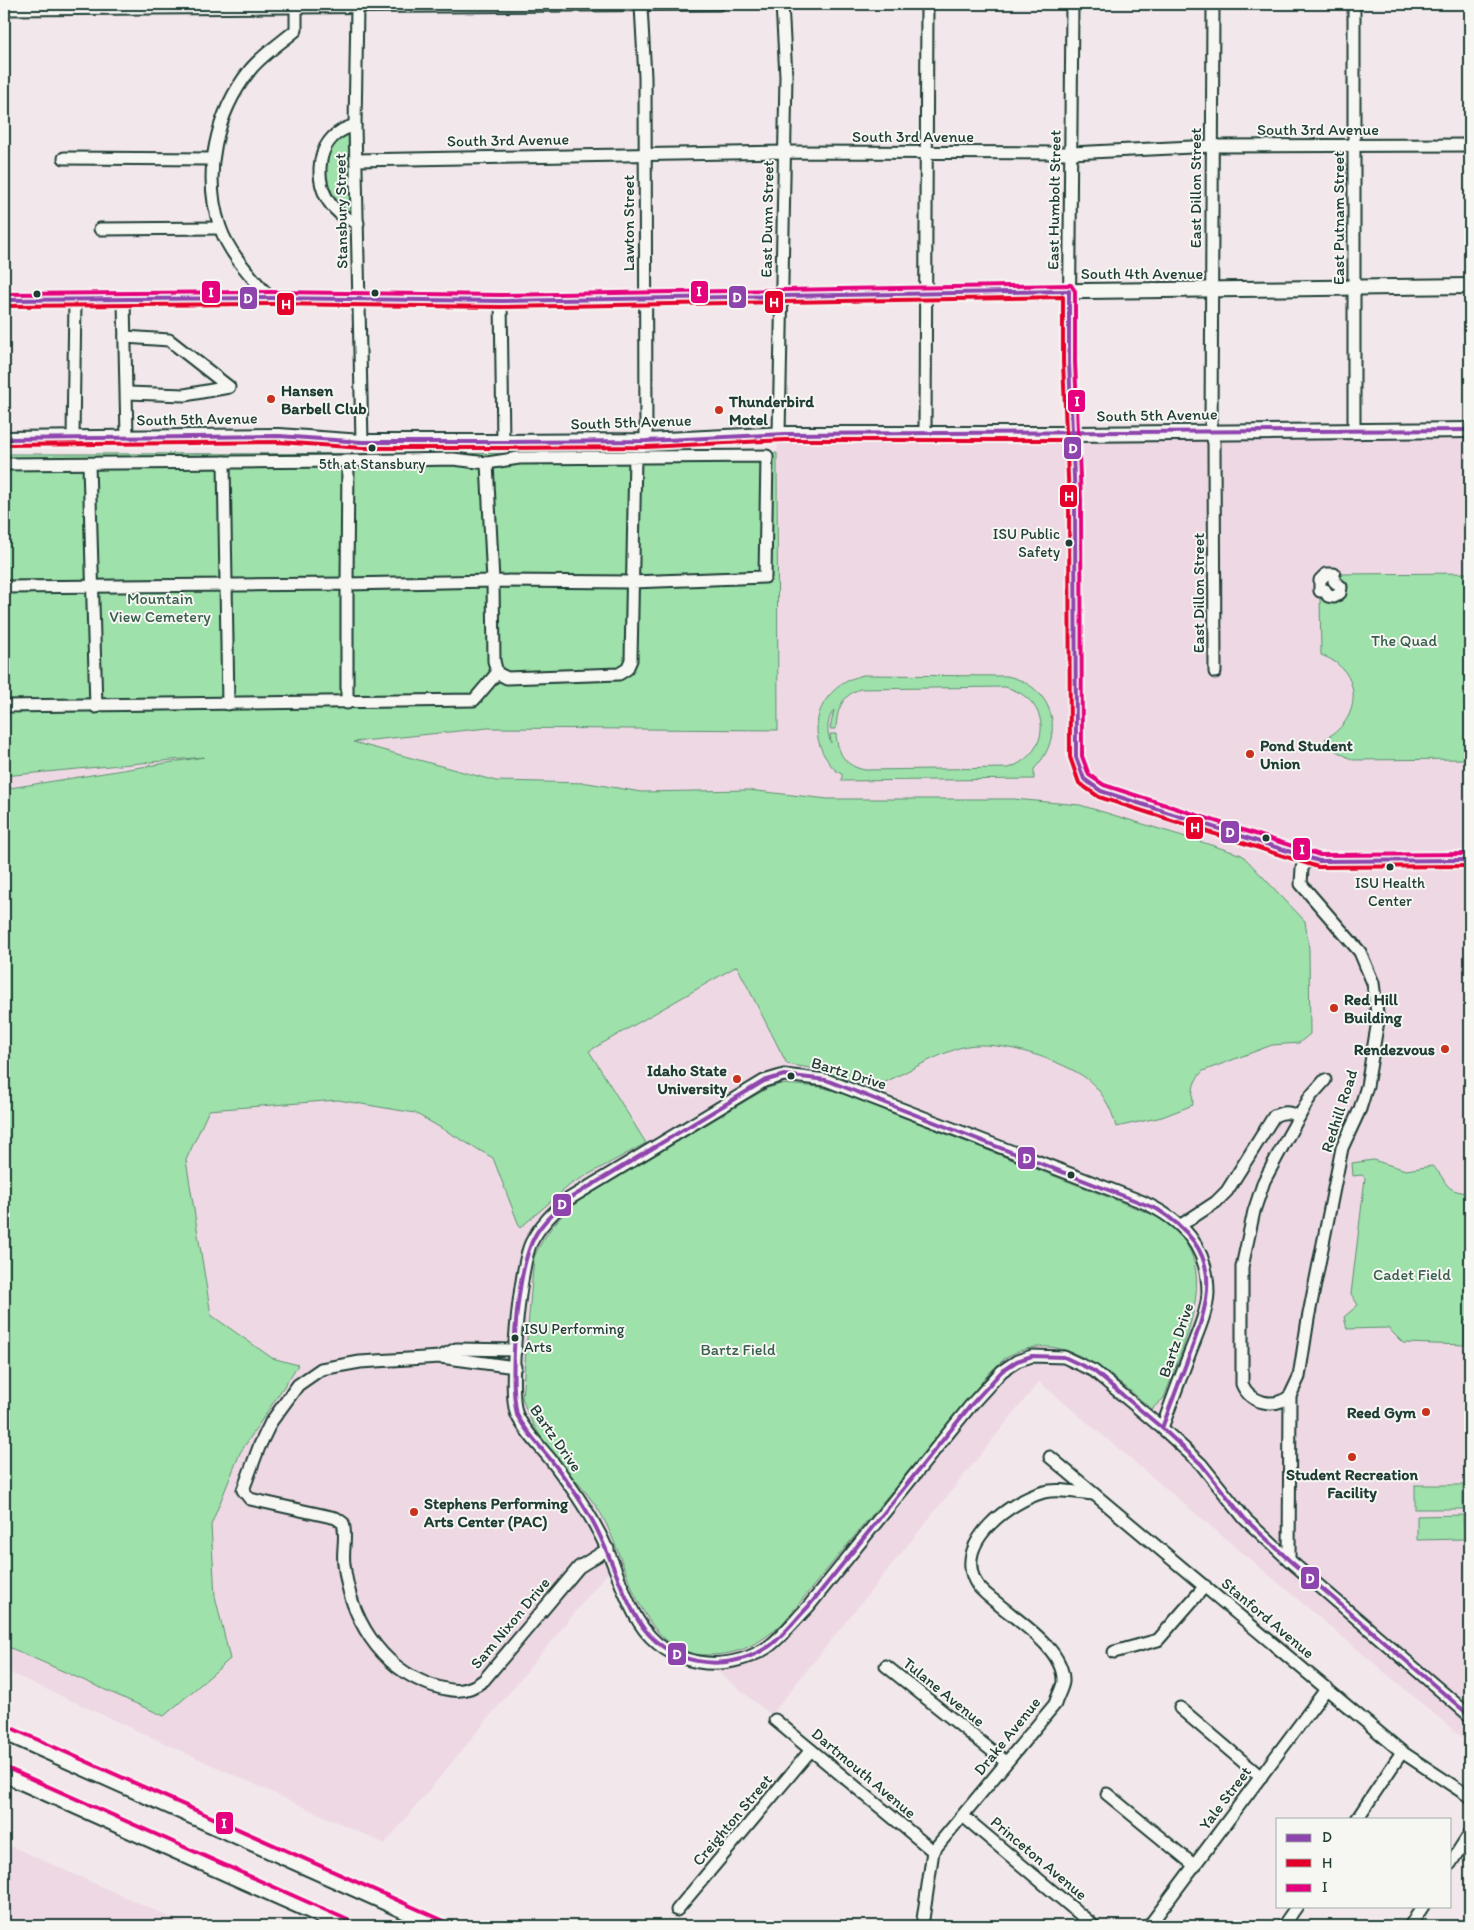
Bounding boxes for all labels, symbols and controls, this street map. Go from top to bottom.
street label: South 3rd Avenue [1257,120,1379,139]
street label: South 3rd Avenue [852,127,974,146]
street label: East Dillon Street [1186,128,1205,248]
street label: South 3rd Avenue [447,129,569,151]
street label: East Humbolt Street [1043,130,1065,270]
street label: East Putnam Street [1329,151,1348,285]
street label: Stansbury Street [330,153,352,269]
street label: East Dunn Street [756,160,778,278]
street label: Lawton Street [619,175,638,271]
street label: South 4th Avenue [1081,264,1203,283]
line badge: I [201,280,221,304]
line badge: I [690,280,709,304]
text: I [696,283,702,300]
text: I [208,284,214,301]
line badge: D [728,285,747,309]
line badge: D [239,286,258,310]
unlabelled marker [370,288,380,298]
unlabelled marker [32,289,42,299]
text: D [732,289,742,306]
text: D [243,290,253,307]
line badge: H [764,290,784,314]
line badge: H [276,292,295,316]
text: H [769,294,779,311]
text: H [281,296,291,313]
place label: Hansen Barbell Club [281,381,367,418]
line badge: I [1067,389,1086,413]
place label: Thunderbird Motel [728,392,814,429]
marker: Hansen Barbell Club [265,393,277,405]
text: I [1074,393,1080,410]
marker: Thunderbird Motel [713,404,725,416]
street label: South 5th Avenue [1096,404,1218,426]
street label: South 5th Avenue [136,408,258,430]
street label: South 5th Avenue [570,410,692,434]
line badge: D [1063,436,1082,460]
text: D [1068,440,1078,457]
marker: 5th at Stansbury [367,443,377,453]
place label: 5th at Stansbury [319,455,425,473]
line badge: H [1059,484,1078,508]
text: H [1064,488,1074,505]
place label: ISU Public Safety [993,525,1060,561]
street label: East Dillon Street [1189,533,1208,653]
marker: ISU Public Safety [1064,538,1074,548]
park label: Mountain View Cemetery [109,589,211,626]
park label: The Quad [1371,631,1437,650]
place label: Pond Student Union [1260,736,1353,773]
marker: Pond Student Union [1244,748,1256,760]
line badge: H [1185,816,1204,840]
text: H [1190,819,1200,836]
line badge: D [1220,820,1240,844]
text: D [1225,824,1235,841]
unlabelled marker [1261,833,1271,843]
line badge: I [1292,837,1311,861]
text: I [1299,841,1305,858]
marker: ISU Health Center [1385,862,1395,872]
place label: ISU Health Center [1355,874,1425,910]
place label: Red Hill Building [1344,990,1403,1028]
marker: Red Hill Building [1328,1002,1340,1014]
place label: Rendezvous [1354,1040,1435,1059]
marker: Rendezvous [1439,1043,1451,1055]
street label: Bartz Drive [809,1053,889,1093]
place label: Idaho State University [647,1061,727,1099]
street label: Redhill Road [1317,1067,1361,1155]
unlabelled marker [786,1071,796,1081]
marker: Idaho State University [731,1073,743,1085]
line badge: D [1017,1146,1036,1170]
text: D [1022,1150,1032,1167]
unlabelled marker [1066,1170,1076,1180]
line badge: D [552,1193,572,1217]
text: D [557,1196,567,1213]
park label: Cadet Field [1373,1265,1451,1284]
street label: Bartz Drive [1154,1300,1198,1380]
place label: ISU Performing Arts [524,1320,625,1356]
marker: ISU Performing Arts [510,1333,520,1343]
park label: Bartz Field [700,1340,776,1359]
street label: Bartz Drive [526,1401,586,1475]
place label: Reed Gym [1347,1403,1417,1423]
marker: Reed Gym [1420,1406,1432,1418]
marker: Student Recreation Facility [1346,1451,1358,1463]
place label: Student Recreation Facility [1286,1465,1418,1503]
place label: Stephens Performing Arts Center (PAC) [423,1494,569,1532]
marker: Stephens Performing Arts Center (PAC) [408,1506,420,1518]
line badge: D [1300,1566,1320,1590]
text: D [1305,1570,1315,1587]
street label: Sam Nixon Drive [466,1573,554,1673]
street label: Stanford Avenue [1218,1574,1318,1662]
line badge: D [667,1642,687,1666]
text: D [672,1646,682,1663]
street label: Tulane Avenue [899,1653,989,1731]
street label: Drake Avenue [970,1693,1044,1779]
street label: Dartmouth Avenue [808,1724,920,1822]
street label: Yale Street [1195,1762,1255,1834]
street label: Creighton Street [688,1770,776,1870]
line badge: I [215,1811,234,1835]
street label: Princeton Avenue [987,1812,1091,1904]
text: I [221,1815,227,1832]
legend [1276,1818,1452,1908]
text: D [1322,1828,1332,1846]
text: H [1322,1854,1332,1872]
text: I [1322,1878,1328,1896]

